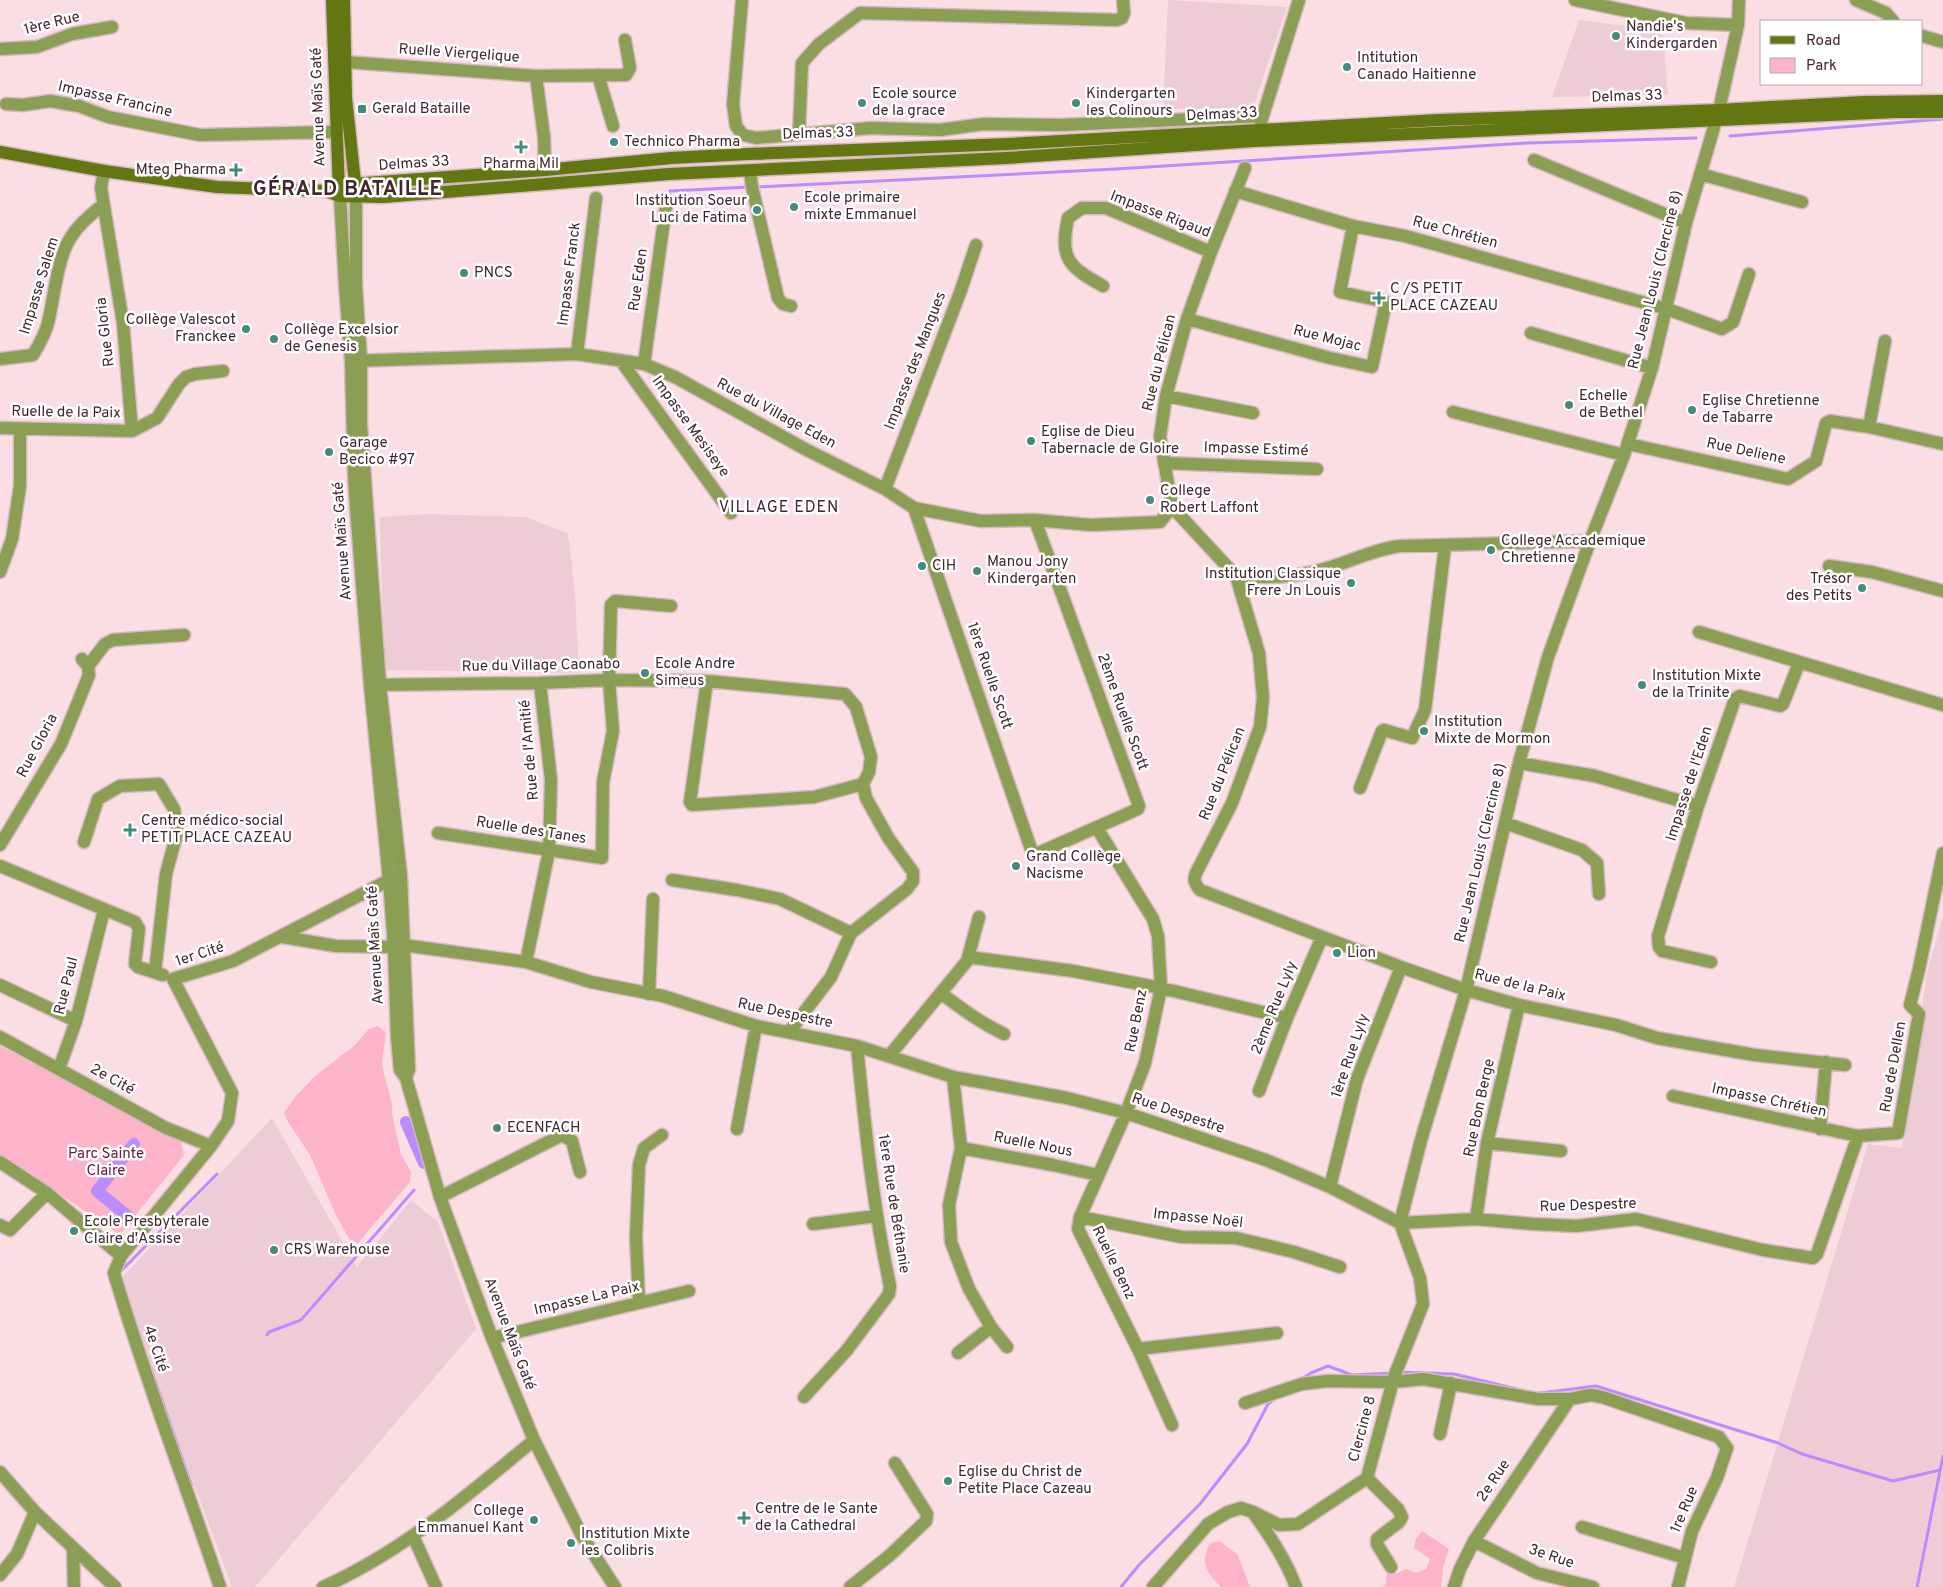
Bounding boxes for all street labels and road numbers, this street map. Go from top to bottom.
street label: 1ère Rue [22,8,82,40]
street label: Ruelle Viergelique [398,40,520,68]
street label: Avenue Maïs Gaté [307,47,331,167]
street label: Impasse Francine [56,78,174,122]
street label: Delmas 33 [1591,86,1663,108]
street label: Delmas 33 [1186,104,1258,126]
street label: Delmas 33 [782,123,854,145]
street label: Delmas 33 [378,152,450,176]
street label: Impasse Rigaud [1107,187,1213,243]
street label: Rue Jean Louis (Clercine 8) [1625,189,1687,371]
street label: Rue Chrétien [1410,213,1500,253]
street label: Impasse Franck [554,221,586,327]
street label: Impasse Salem [16,235,64,337]
street label: Rue Eden [625,247,653,313]
street label: Impasse des Mangues [881,289,951,433]
street label: Rue Gloria [92,296,120,368]
street label: Rue du Pélican [1139,313,1181,413]
street label: Rue Mojac [1291,321,1363,357]
street label: Impasse Mesiseye [647,373,733,481]
street label: Rue du Village Eden [713,374,839,454]
street label: Ruelle de la Paix [11,403,121,423]
street label: Rue Deliene [1705,434,1787,470]
street label: Impasse Estimé [1203,439,1309,461]
street label: Avenue Maïs Gaté [329,481,357,601]
street label: 1ère Ruelle Scott [962,620,1016,732]
street label: 2ème Ruelle Scott [1092,651,1152,773]
street label: Rue du Village Caonabo [462,655,620,677]
street label: Rue de l'Amitié [516,699,544,801]
street label: Rue Gloria [13,711,63,781]
street label: Rue du Pélican [1196,724,1250,824]
street label: Impasse de l'Eden [1662,724,1718,844]
street label: Rue Jean Louis (Clercine 8) [1451,761,1511,945]
street label: Ruelle des Tanes [474,813,588,849]
street label: Avenue Maïs Gaté [363,885,389,1005]
street label: 1er Cité [173,938,227,972]
street label: Rue Paul [51,955,83,1017]
street label: 2ème Rue Lyly [1248,958,1302,1057]
street label: Rue de la Paix [1472,965,1568,1007]
street label: Rue Benz [1122,988,1152,1054]
street label: Rue Despestre [736,995,834,1033]
street label: 1ère Rue Lyly [1328,1011,1374,1101]
street label: Rue de Dellen [1877,1020,1911,1114]
street label: Rue Bon Berge [1460,1057,1500,1159]
street label: 2e Cité [86,1060,138,1100]
street label: Impasse Chrétien [1710,1080,1828,1122]
street label: Rue Despestre [1129,1089,1227,1139]
street label: Ruelle Nous [992,1128,1074,1162]
street label: 1ère Rue de Béthanie [873,1133,913,1275]
street label: Rue Despestre [1539,1195,1637,1217]
street label: Impasse Noël [1152,1205,1244,1233]
street label: Ruelle Benz [1087,1223,1139,1303]
street label: Avenue Maïs Gaté [479,1275,539,1393]
street label: Impasse La Paix [532,1278,642,1320]
street label: 4e Cité [138,1323,172,1375]
street label: Clercine 8 [1345,1394,1381,1464]
street label: 2e Rue [1473,1456,1515,1506]
street label: 1re Rue [1667,1484,1703,1536]
street label: 3e Rue [1526,1540,1576,1574]

